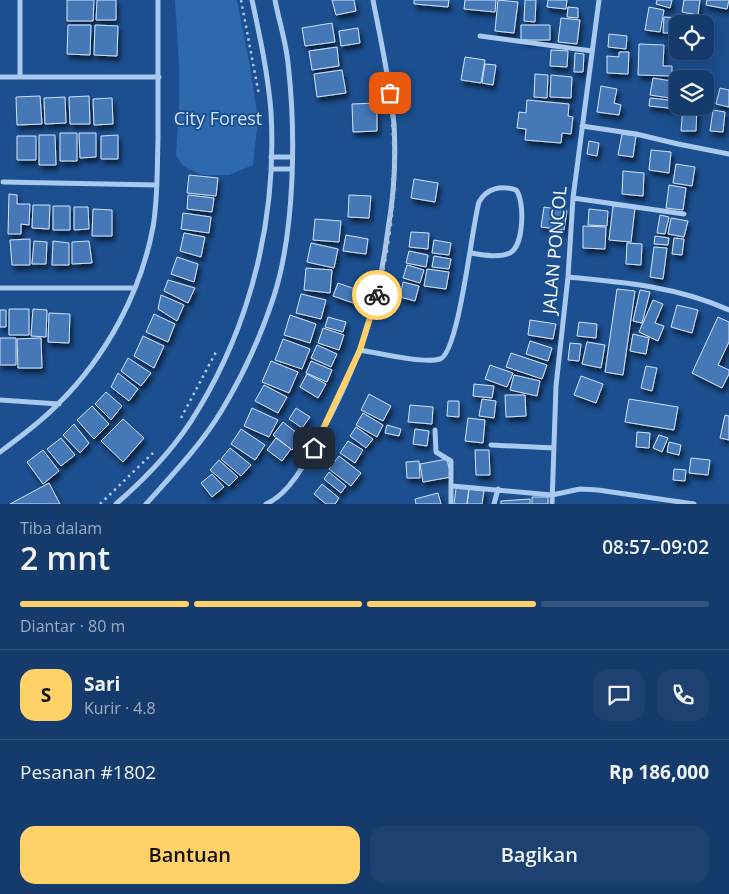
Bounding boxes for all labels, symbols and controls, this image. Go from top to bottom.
map controls [669,15,714,115]
button: locate [669,15,714,60]
button: layers [669,70,714,115]
pin [369,72,411,114]
icon: bag [376,79,404,107]
park label: City Forest [174,106,262,130]
street label: JALAN PONCOL [536,185,572,317]
courier [352,270,402,320]
icon: bike [363,281,391,309]
pin [293,427,335,469]
icon: home [300,434,328,462]
text: Tiba dalam [20,517,102,539]
text: 08:57–09:02 [602,534,709,560]
text: 2 mnt [20,536,110,579]
text: Diantar · 80 m [20,615,125,637]
button: chat [593,669,645,721]
button: phone [657,669,709,721]
text: Sari [84,671,120,697]
text: S [41,682,51,708]
text: Kurir · 4.8 [84,697,156,719]
text: Pesanan #1802 [20,759,156,785]
text: Rp 186,000 [609,759,709,785]
button: Bantuan [20,826,360,884]
button: Bagikan [370,826,709,884]

